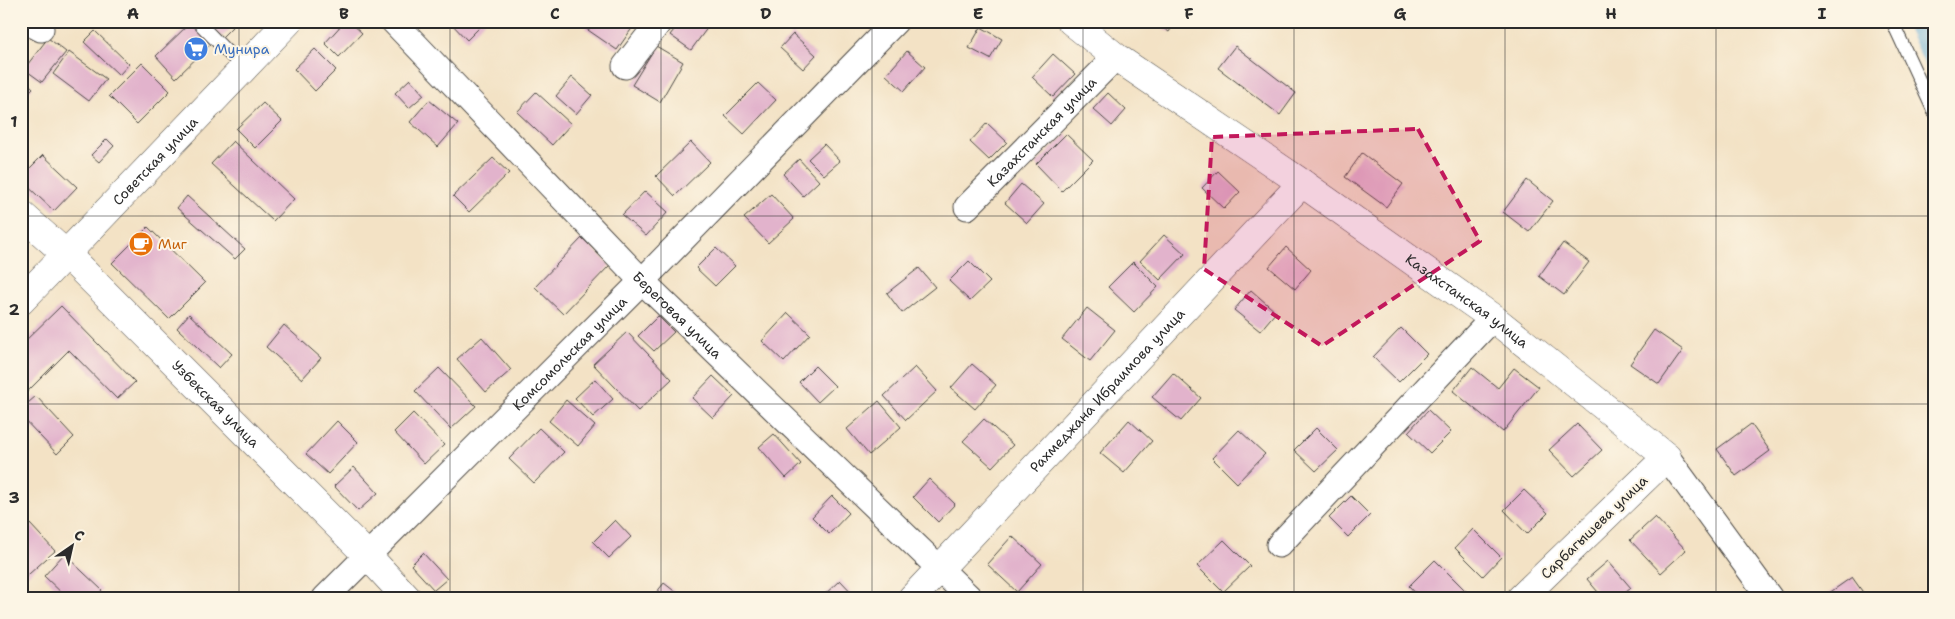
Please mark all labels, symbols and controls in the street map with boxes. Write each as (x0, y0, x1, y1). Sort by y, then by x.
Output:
text: A (127, 3, 139, 24)
text: B (339, 3, 349, 24)
text: C (550, 3, 560, 24)
text: D (760, 3, 772, 24)
text: E (973, 3, 983, 24)
text: F (1184, 3, 1194, 24)
text: G (1394, 3, 1407, 24)
text: H (1605, 3, 1617, 24)
text: I (1818, 3, 1827, 24)
supermarket icon: Мунира (183, 36, 209, 62)
place label: Мунира (214, 40, 270, 58)
street label: Казахстанская улица (983, 73, 1100, 191)
text: 1 (10, 111, 18, 132)
street label: Советская улица (109, 113, 202, 209)
cafe icon: Миг (128, 231, 154, 257)
place label: Миг (158, 235, 188, 253)
street label: Казахстанская улица (1402, 250, 1532, 352)
street label: Береговая улица (629, 268, 726, 363)
street label: Комсомольская улица (509, 292, 631, 414)
text: 2 (8, 299, 20, 320)
street label: Рахмеджана Ибраимова улица (1026, 304, 1189, 476)
street label: Узбекская улица (168, 356, 263, 451)
street label: Сарбагышева улица (1537, 471, 1651, 583)
text: 3 (8, 487, 20, 508)
north arrow (48, 522, 98, 572)
text: С (71, 525, 88, 545)

